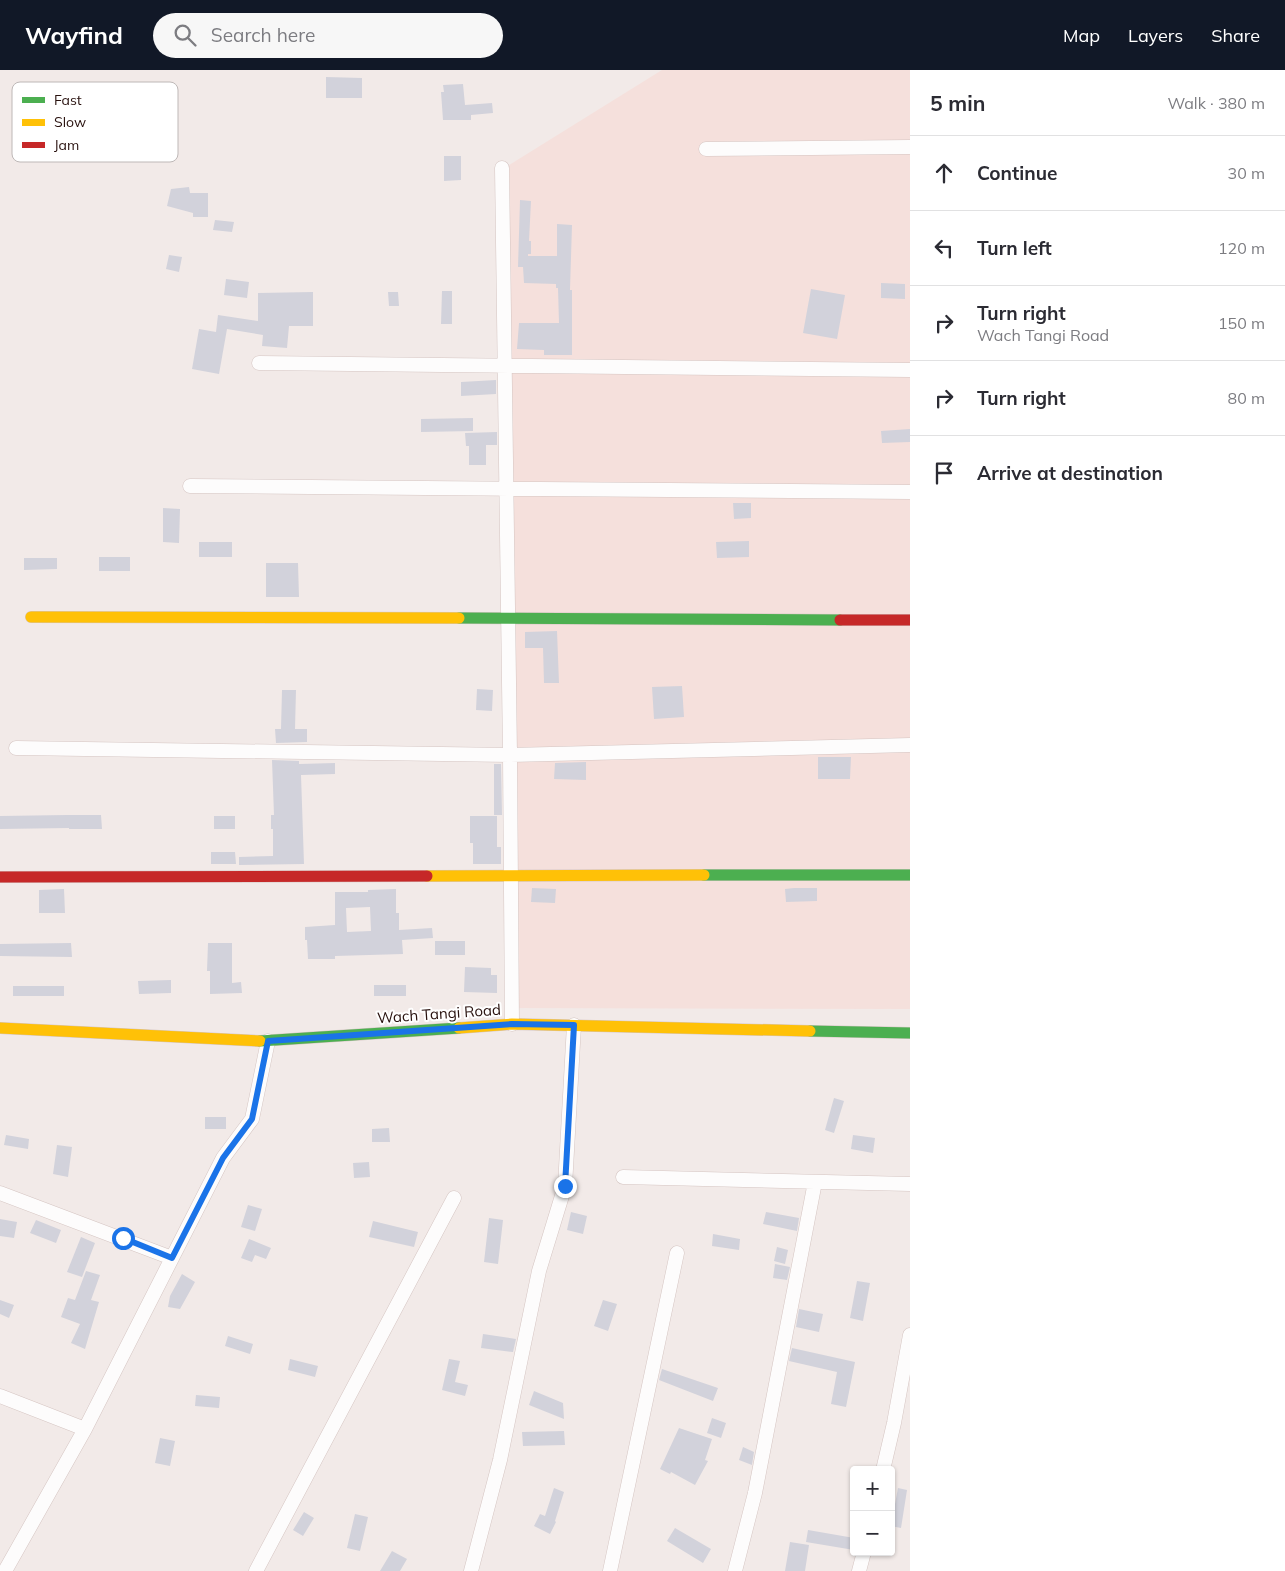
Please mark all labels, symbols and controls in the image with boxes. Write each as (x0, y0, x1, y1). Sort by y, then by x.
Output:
search box (153, 13, 503, 58)
text: Wayfind (25, 20, 123, 50)
icon: search (171, 21, 199, 49)
text: Search here (211, 23, 315, 47)
text: Map (1063, 24, 1100, 47)
text: Layers (1128, 24, 1183, 47)
text: Share (1211, 24, 1260, 47)
legend (12, 82, 178, 162)
text: 5 min (930, 90, 985, 116)
text: Fast (54, 91, 82, 109)
text: Walk · 380 m (1167, 93, 1265, 113)
text: Slow (54, 113, 86, 131)
text: Jam (54, 136, 79, 154)
icon: ahead (930, 159, 958, 187)
text: Continue (977, 161, 1057, 185)
text: 30 m (1228, 163, 1265, 183)
icon: left (930, 234, 958, 262)
text: Turn left (977, 236, 1052, 260)
text: 120 m (1218, 238, 1265, 258)
text: Turn right (977, 301, 1066, 325)
icon: right (930, 309, 958, 337)
text: 150 m (1218, 313, 1265, 333)
text: Wach Tangi Road (977, 325, 1109, 345)
icon: right (930, 384, 958, 412)
text: Turn right (977, 386, 1066, 410)
text: 80 m (1228, 388, 1265, 408)
icon: arrive (930, 459, 958, 487)
text: Arrive at destination (977, 461, 1163, 485)
street label: Wach Tangi Road (376, 1000, 501, 1027)
route end (554, 1175, 577, 1198)
route start (112, 1227, 135, 1250)
map controls (850, 1466, 895, 1556)
button: + (850, 1466, 895, 1511)
button: − (850, 1511, 895, 1556)

